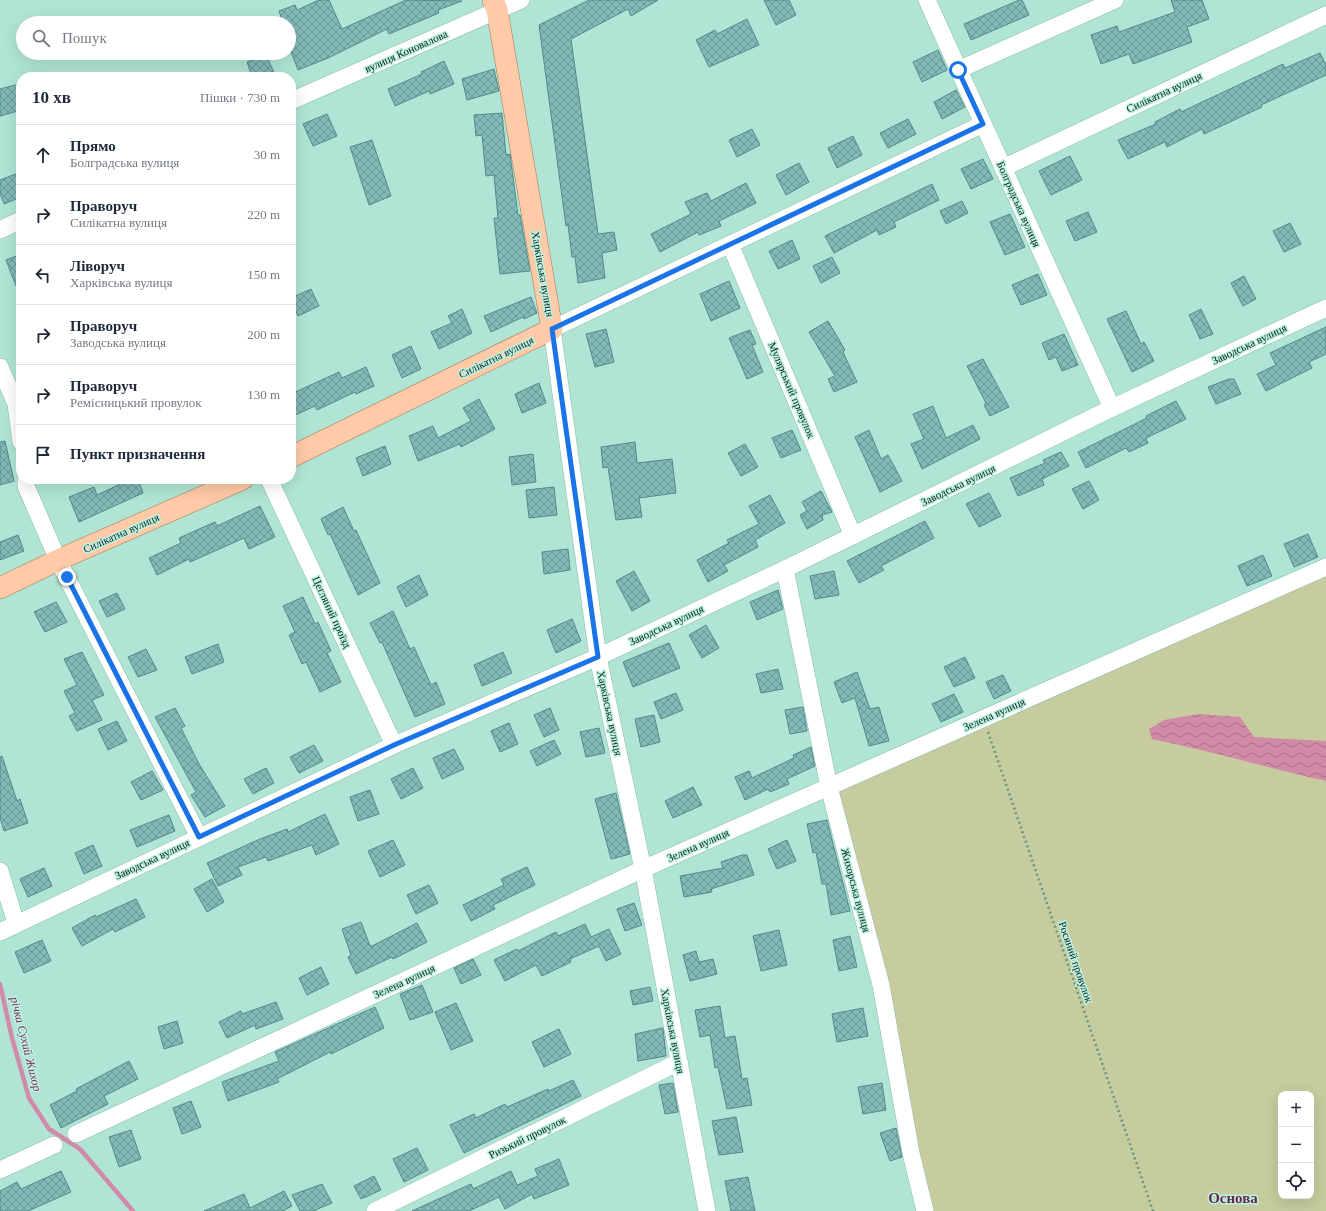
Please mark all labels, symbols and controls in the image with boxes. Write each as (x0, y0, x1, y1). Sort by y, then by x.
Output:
search box (16, 16, 296, 60)
icon: search (30, 27, 52, 49)
street label: вулиця Коновалова (363, 27, 449, 75)
text: Пошук (62, 30, 107, 46)
route start (949, 61, 967, 79)
street label: Силікатна вулиця (1124, 69, 1204, 115)
text: 10 хв (32, 88, 71, 107)
text: Пішки · 730 m (200, 90, 280, 105)
text: Прямо (70, 138, 116, 154)
icon: ahead (32, 144, 54, 166)
text: 30 m (254, 147, 280, 162)
text: Болградська вулиця (70, 155, 179, 170)
street label: Болградська вулиця (995, 159, 1043, 249)
text: Праворуч (70, 198, 137, 214)
icon: right (32, 204, 54, 226)
text: 220 m (247, 207, 280, 222)
text: Силікатна вулиця (70, 215, 167, 230)
street label: Харківська вулиця (530, 230, 556, 318)
text: Ліворуч (70, 258, 125, 274)
icon: left (32, 264, 54, 286)
text: 150 m (247, 267, 280, 282)
text: Харківська вулиця (70, 275, 173, 290)
text: Праворуч (70, 318, 137, 334)
street label: Заводська вулиця (1210, 321, 1288, 367)
icon: right (32, 324, 54, 346)
text: 200 m (247, 327, 280, 342)
street label: Силікатна вулиця (457, 334, 535, 380)
text: Заводська вулиця (70, 335, 166, 350)
street label: Мулярський провулок (766, 340, 818, 441)
text: Праворуч (70, 378, 137, 394)
icon: right (32, 384, 54, 406)
text: 130 m (247, 387, 280, 402)
text: Ремісницький провулок (70, 395, 202, 410)
icon: arrive (32, 444, 54, 466)
text: Пункт призначення (70, 446, 205, 462)
street label: Заводська вулиця (919, 462, 997, 508)
street label: Силікатна вулиця (81, 511, 161, 555)
route end (58, 568, 76, 586)
street label: Цегляний проїзд (310, 574, 354, 650)
street label: Заводська вулиця (627, 602, 705, 648)
street label: Харківська вулиця (595, 669, 625, 757)
street label: Зелена вулиця (961, 695, 1027, 733)
street label: Зелена вулиця (665, 826, 731, 864)
street label: Заводська вулиця (113, 836, 191, 882)
street label: Жихорська вулиця (839, 847, 873, 933)
street label: Росяний провулок (1056, 920, 1096, 1005)
street label: Зелена вулиця (371, 962, 437, 1000)
street label: Харківська вулиця (659, 987, 687, 1075)
water label: річка Сухий Жихор (7, 994, 45, 1093)
map controls (1278, 1091, 1314, 1199)
button: + (1278, 1091, 1314, 1127)
street label: Ризький провулок (486, 1113, 568, 1161)
button: − (1278, 1127, 1314, 1163)
button: locate (1278, 1163, 1314, 1199)
district label: Основа (1208, 1190, 1258, 1206)

